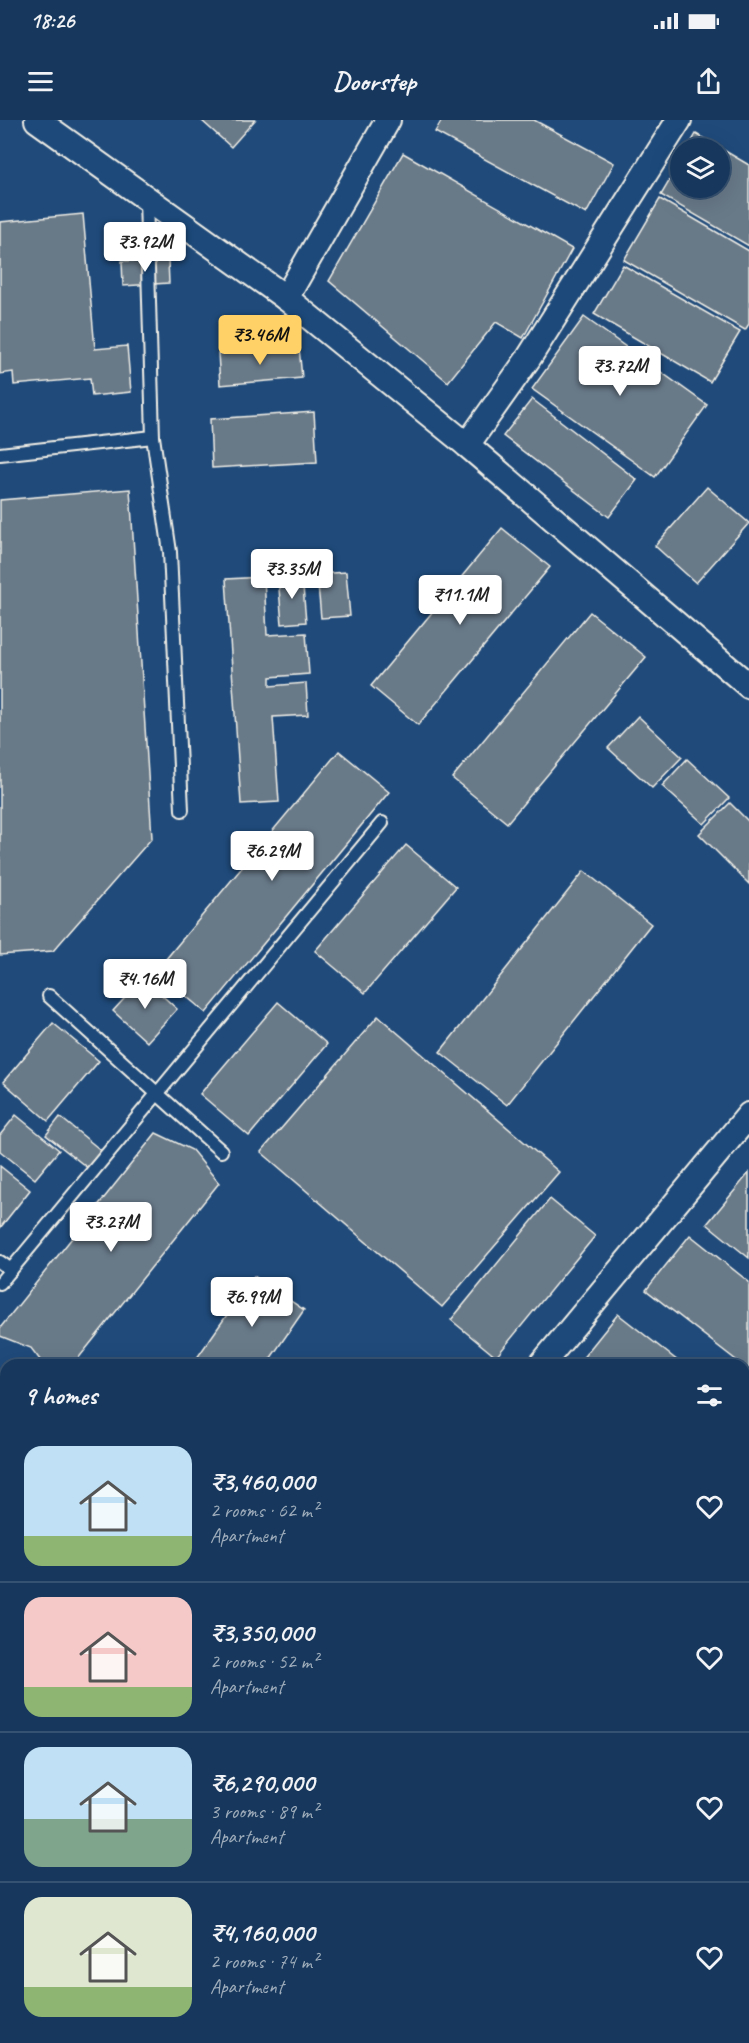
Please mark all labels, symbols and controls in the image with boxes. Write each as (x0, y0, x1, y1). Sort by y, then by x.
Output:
text: 18:26 (30, 7, 74, 35)
text: Doorstep (333, 64, 416, 98)
icon: menu (24, 65, 57, 98)
icon: share (692, 65, 725, 98)
map controls (670, 138, 730, 198)
button: layers (670, 138, 730, 198)
pin: ₹3.92M (96, 222, 194, 273)
text: ₹3.92M (118, 229, 172, 254)
pin: ₹3.46M (211, 315, 309, 366)
text: ₹3.46M (233, 322, 287, 347)
pin: ₹3.72M (571, 346, 669, 397)
text: ₹3.72M (593, 353, 647, 378)
pin: ₹3.35M (243, 549, 341, 600)
text: ₹3.35M (265, 556, 319, 581)
pin: ₹11.1M (411, 575, 509, 626)
text: ₹11.1M (433, 582, 487, 607)
pin: ₹6.29M (223, 831, 321, 882)
text: ₹6.29M (245, 838, 299, 863)
pin: ₹4.16M (96, 959, 194, 1010)
text: ₹4.16M (118, 966, 172, 991)
pin: ₹3.27M (62, 1202, 160, 1253)
text: ₹3.27M (84, 1209, 138, 1234)
pin: ₹6.99M (203, 1277, 301, 1328)
text: ₹6.99M (225, 1284, 279, 1309)
text: 9 homes (24, 1379, 97, 1412)
icon: filters (693, 1379, 726, 1412)
text: ₹3,460,000 (210, 1465, 314, 1498)
icon: home (72, 1470, 144, 1542)
icon: heart (693, 1490, 726, 1523)
text: 2 rooms · 62 m² (210, 1498, 318, 1523)
text: Apartment (210, 1523, 283, 1548)
text: ₹3,350,000 (210, 1616, 313, 1649)
icon: home (72, 1621, 144, 1693)
icon: heart (693, 1641, 726, 1674)
text: 2 rooms · 52 m² (210, 1649, 318, 1674)
text: Apartment (210, 1674, 283, 1699)
text: ₹6,290,000 (210, 1766, 314, 1799)
icon: home (72, 1771, 144, 1843)
icon: heart (693, 1791, 726, 1824)
text: 3 rooms · 89 m² (210, 1799, 318, 1824)
text: Apartment (210, 1824, 283, 1849)
text: ₹4,160,000 (210, 1916, 314, 1949)
icon: home (72, 1921, 144, 1993)
icon: heart (693, 1941, 726, 1974)
text: 2 rooms · 74 m² (210, 1949, 318, 1974)
text: Apartment (210, 1974, 283, 1999)

